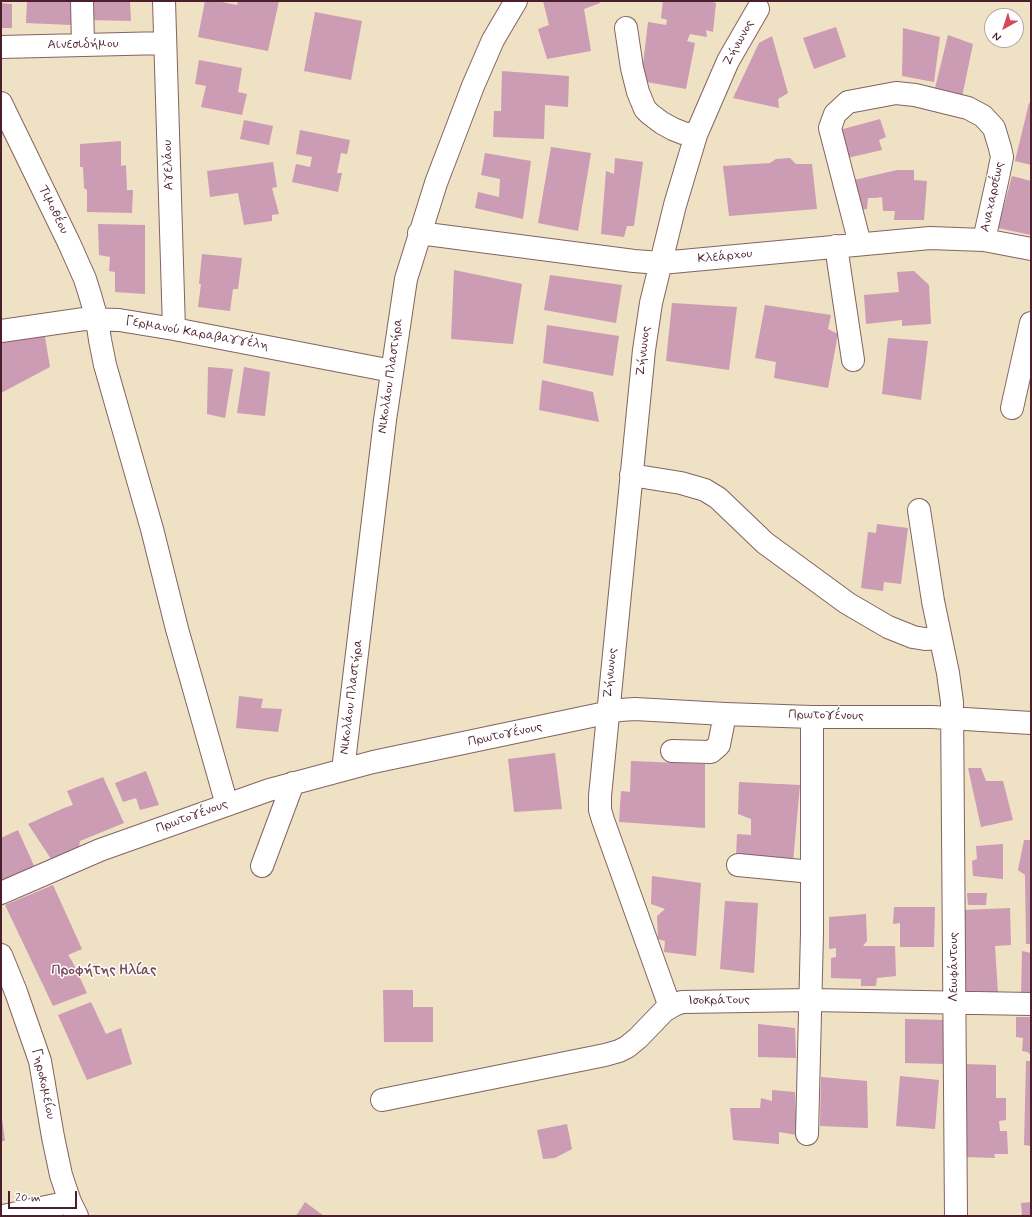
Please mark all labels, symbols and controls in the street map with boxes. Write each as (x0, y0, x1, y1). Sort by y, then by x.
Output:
north arrow (984, 8, 1024, 48)
street label: Ζήνωνος (720, 17, 758, 69)
text: N (990, 29, 1004, 44)
street label: Αινεσιδήμου (47, 37, 119, 53)
street label: Αγελάου (160, 139, 178, 191)
street label: Αναχαρσέως (978, 161, 1008, 233)
street label: Τιμοθέου (35, 183, 71, 237)
street label: Κλεάρχου (697, 246, 753, 268)
street label: Γερμανού Καραβαγγέλη (124, 314, 270, 354)
street label: Νικολάου Πλαστήρα (375, 317, 407, 435)
street label: Ζήνωνος (633, 325, 655, 377)
street label: Νικολάου Πλαστήρα (337, 638, 367, 756)
street label: Ζήνωνος (601, 647, 621, 699)
street label: Πρωτογένους (788, 708, 864, 724)
street label: Πρωτογένους (466, 720, 544, 750)
street label: Πρωτογένους (154, 797, 230, 837)
street label: Λεωφάντους (946, 932, 962, 1002)
district label: Προφήτης Ηλίας (52, 963, 156, 979)
street label: Ισοκράτους (688, 993, 750, 1009)
street label: Γηροκομείου (28, 1047, 58, 1121)
scale bar (10, 1183, 79, 1209)
text: 20 m (15, 1190, 41, 1206)

